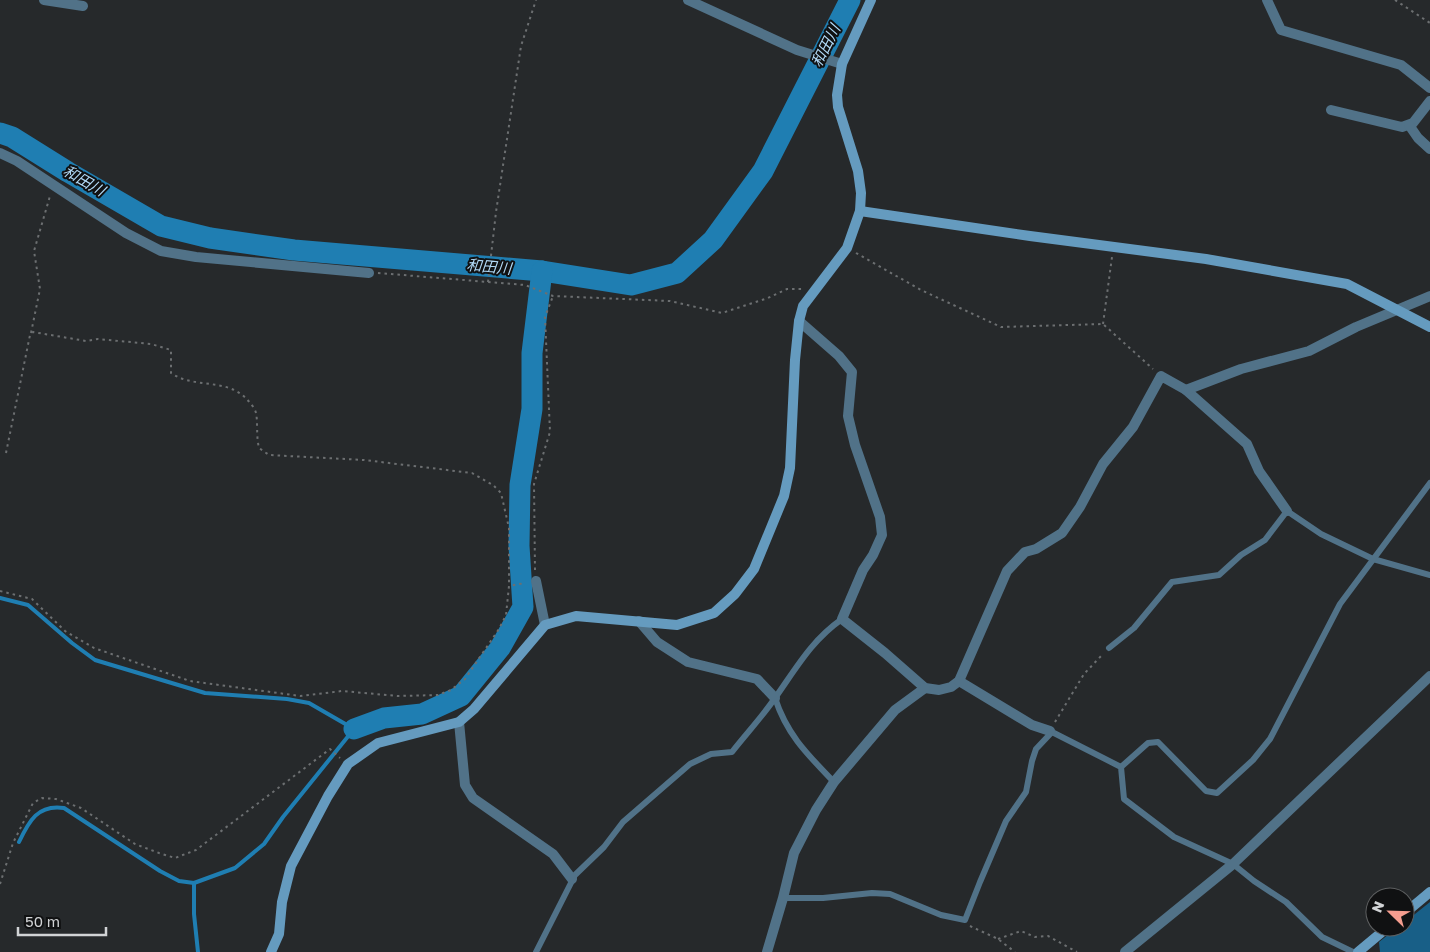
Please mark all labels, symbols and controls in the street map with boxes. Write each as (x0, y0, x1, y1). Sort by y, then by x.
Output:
water label: 和田川 (807, 20, 844, 70)
water label: 和田川 (61, 161, 110, 200)
water label: 和田川 (466, 255, 514, 277)
north arrow (1365, 887, 1415, 937)
text: N (1368, 899, 1387, 915)
scale bar (18, 904, 105, 936)
text: 50 m (25, 912, 60, 930)

